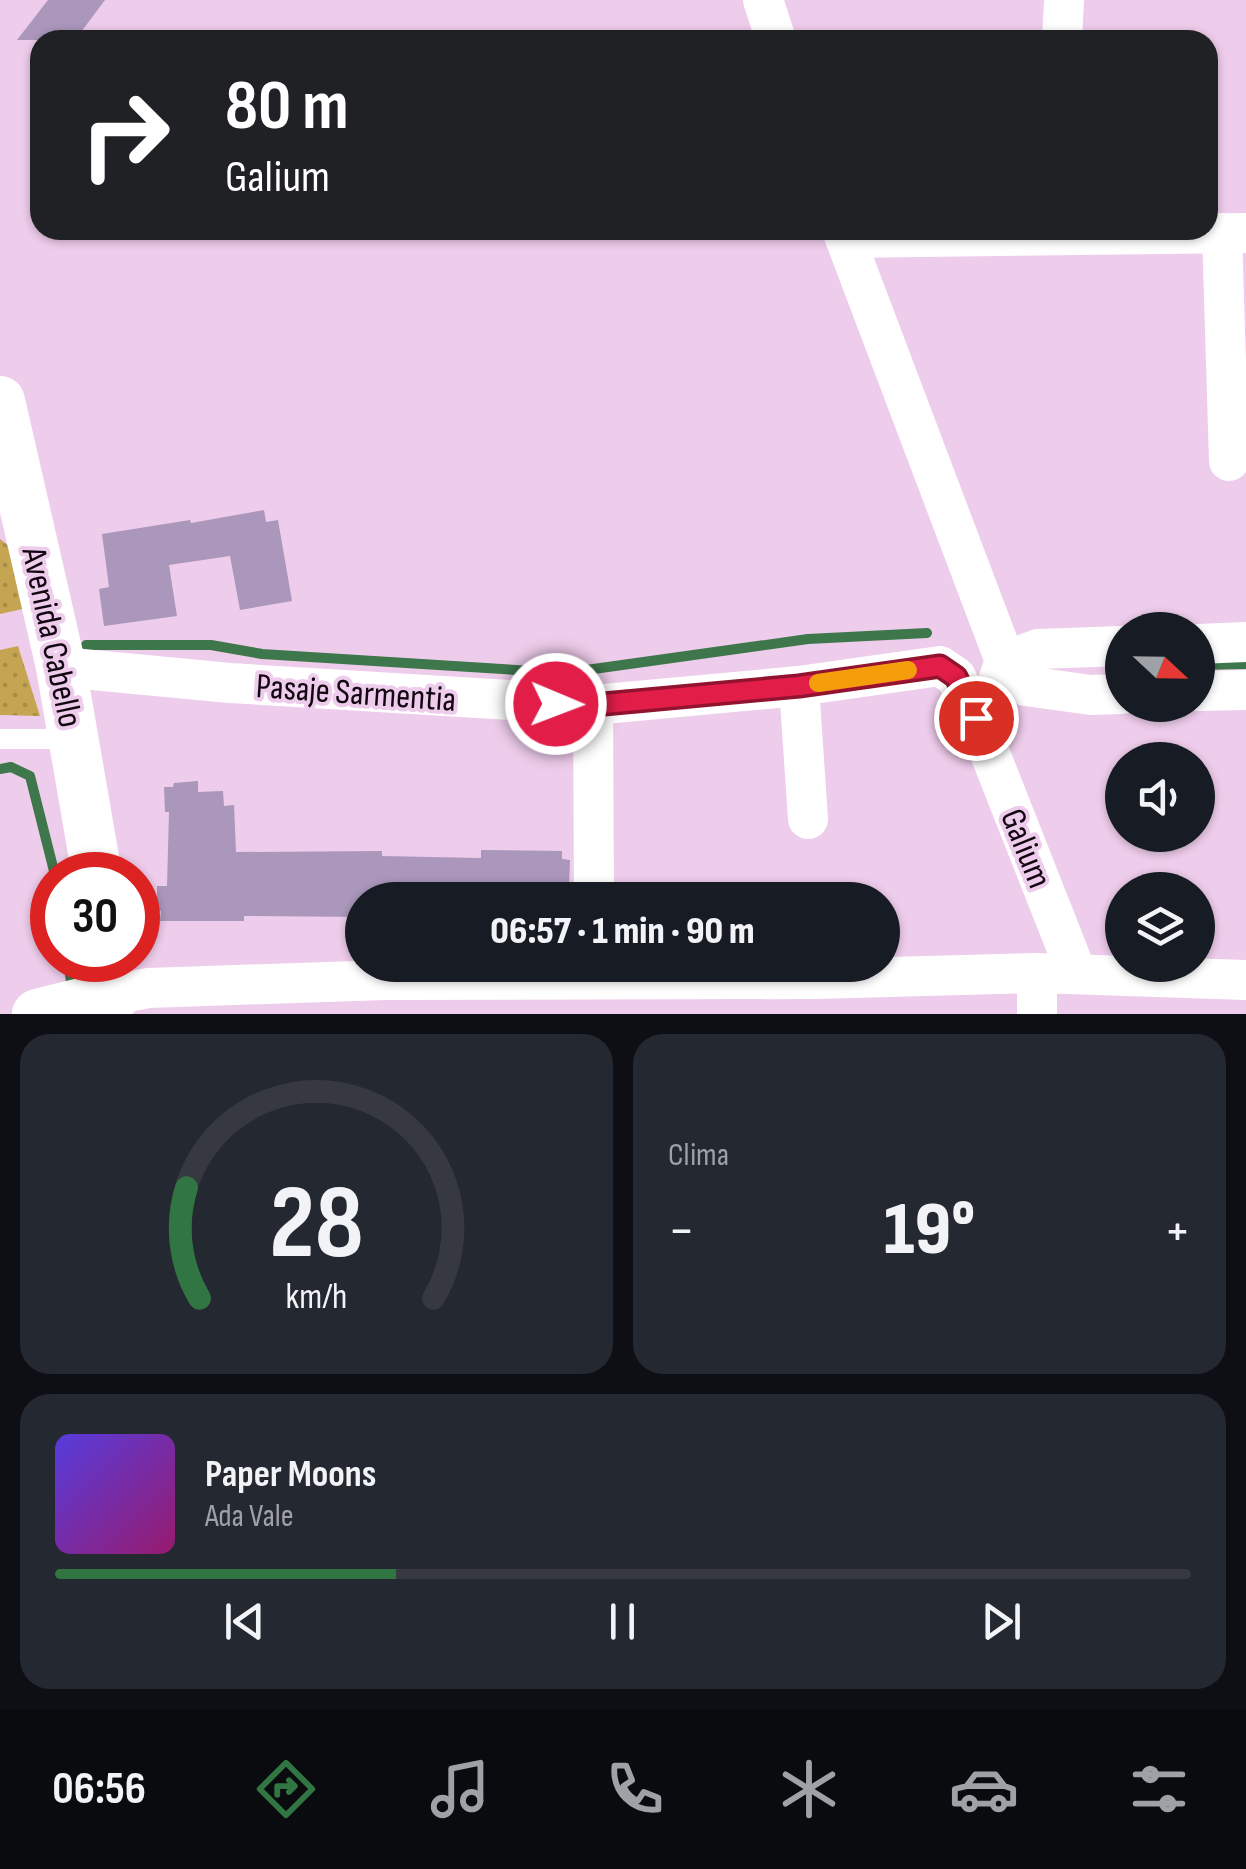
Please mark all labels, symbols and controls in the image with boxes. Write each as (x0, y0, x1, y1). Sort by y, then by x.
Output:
text: 80 m (225, 65, 349, 149)
icon: right (60, 70, 190, 200)
text: Galium (225, 150, 330, 205)
street label: Avenida Cabello (11, 542, 92, 731)
north arrow (1105, 612, 1215, 722)
map controls (1105, 612, 1215, 982)
position arrow (504, 652, 608, 756)
street label: Pasaje Sarmentia (254, 665, 457, 722)
pin (934, 676, 1019, 761)
icon: arrive (949, 691, 1004, 746)
button: sound (1105, 742, 1215, 852)
street label: Galium (990, 803, 1061, 894)
speed limit sign: 30 (30, 852, 160, 982)
button: layers (1105, 872, 1215, 982)
text: 06:57 · 1 min · 90 m (490, 909, 755, 954)
text: Clima (668, 1136, 729, 1175)
text: 28 (269, 1162, 364, 1287)
text: 19° (884, 1185, 975, 1276)
text: − (668, 1198, 695, 1265)
text: + (1164, 1198, 1191, 1265)
text: km/h (286, 1276, 347, 1319)
text: Paper Moons (205, 1452, 376, 1497)
text: Ada Vale (205, 1497, 294, 1536)
icon: previous (217, 1594, 272, 1649)
icon: pause (595, 1594, 650, 1649)
icon: next (974, 1594, 1029, 1649)
icon: directions (251, 1754, 321, 1824)
icon: music (425, 1754, 495, 1824)
icon: phone (600, 1754, 670, 1824)
icon: climate (774, 1754, 844, 1824)
icon: car (949, 1754, 1019, 1824)
icon: filters (1124, 1754, 1194, 1824)
text: 06:56 (52, 1762, 146, 1817)

